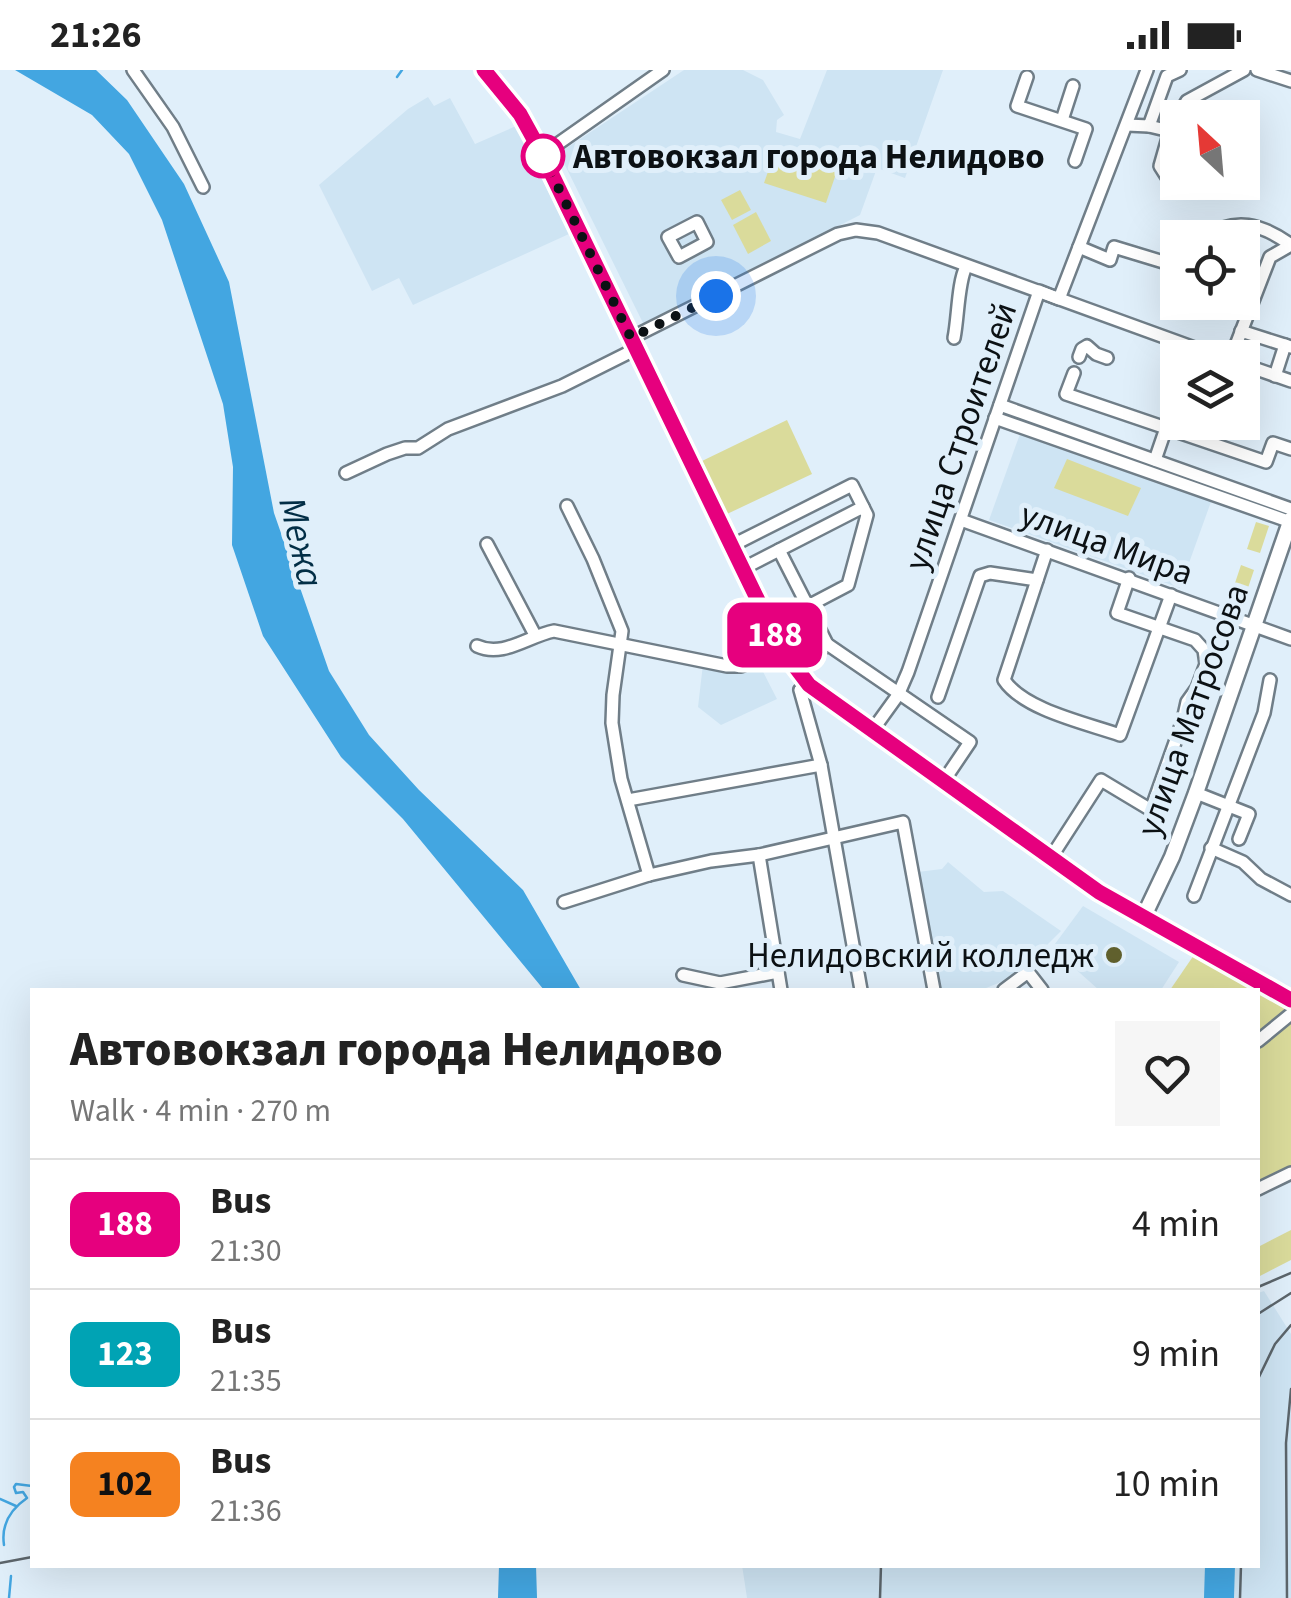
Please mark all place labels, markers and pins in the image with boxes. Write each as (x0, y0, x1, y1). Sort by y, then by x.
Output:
place label: Автовокзал города Нелидово (572, 132, 1045, 182)
marker: Автовокзал города Нелидово (522, 135, 564, 177)
place label: Нелидовский колледж (747, 931, 1094, 981)
marker: Нелидовский колледж (1103, 944, 1125, 966)

